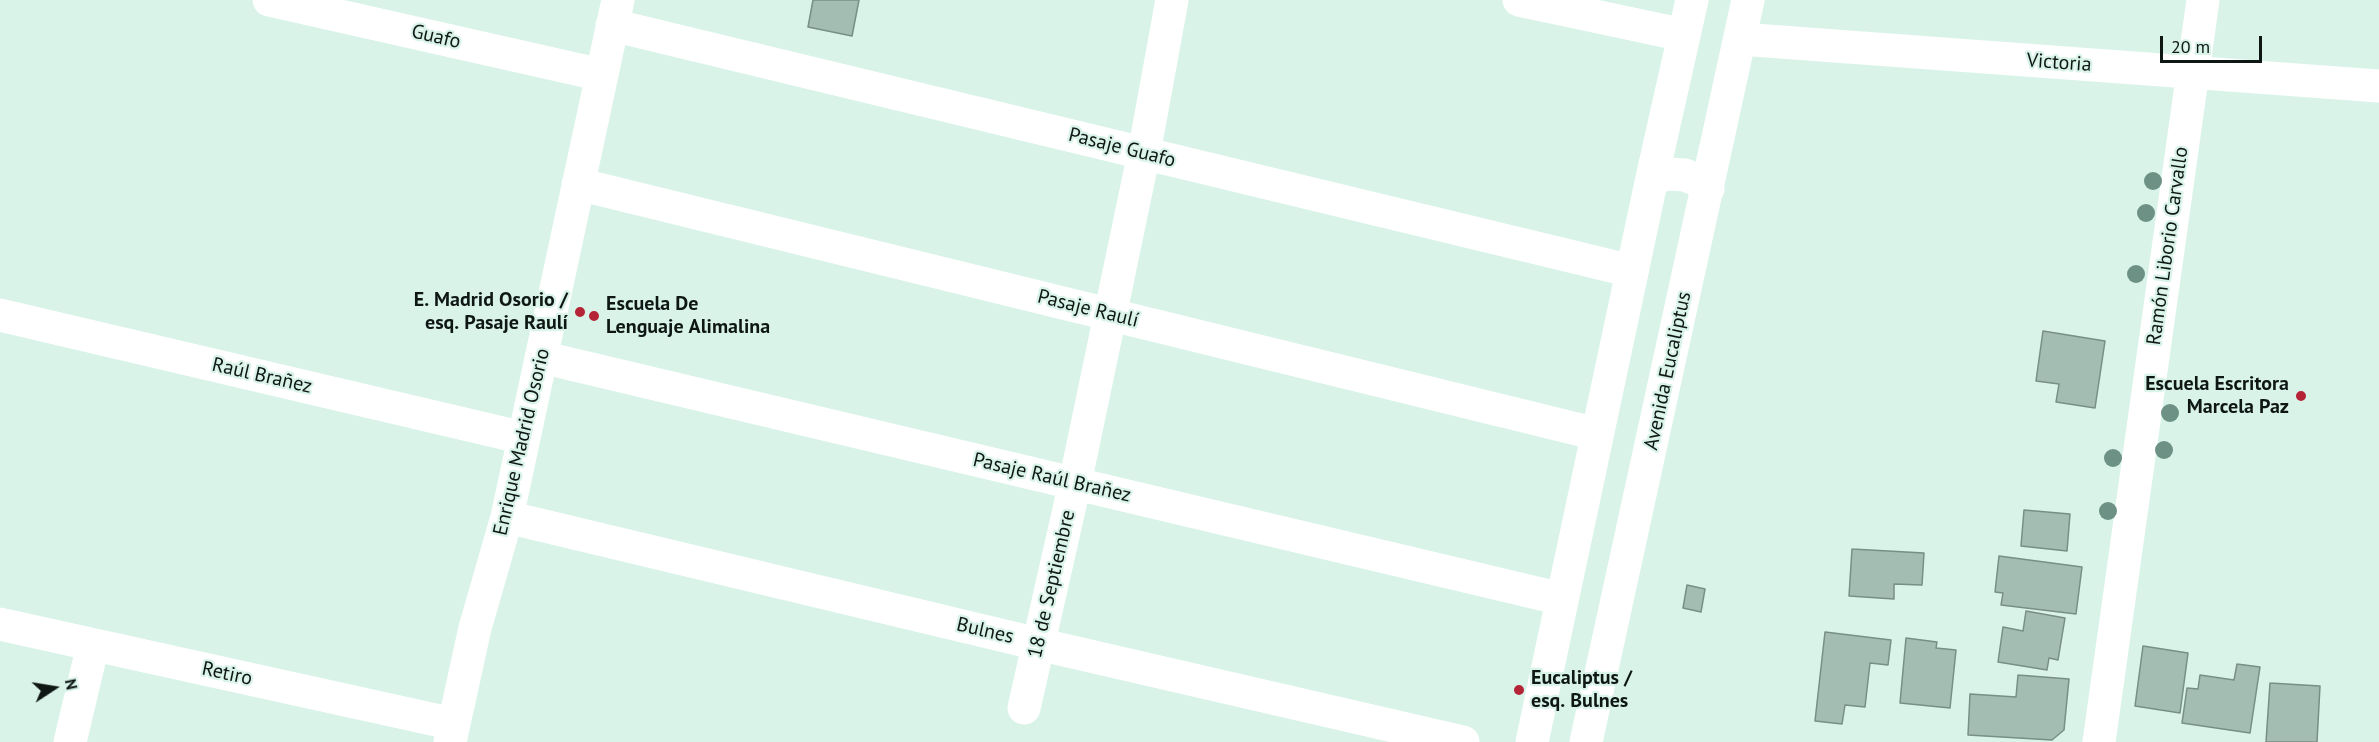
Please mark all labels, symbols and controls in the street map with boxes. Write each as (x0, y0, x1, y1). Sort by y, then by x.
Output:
street label: Guafo (409, 20, 463, 54)
scale bar (2163, 24, 2265, 62)
text: 20 m (2171, 35, 2210, 58)
street label: Victoria (2026, 49, 2092, 77)
street label: Pasaje Guafo (1066, 123, 1178, 173)
street label: Ramón Liborio Carvallo (2142, 145, 2194, 347)
street label: Pasaje Raulí (1035, 285, 1141, 333)
place label: E. Madrid Osorio / esq. Pasaje Raulí (414, 288, 568, 335)
street label: Avenida Eucaliptus (1639, 290, 1697, 452)
place label: Escuela De Lenguaje Alimalina (606, 292, 770, 339)
marker: E. Madrid Osorio / esq. Pasaje Raulí (573, 305, 587, 319)
marker: Escuela De Lenguaje Alimalina (587, 309, 601, 323)
street label: Enrique Madrid Osorio (489, 346, 555, 538)
street label: Raúl Brañez (210, 353, 314, 399)
place label: Escuela Escritora Marcela Paz (2145, 372, 2289, 419)
marker: Escuela Escritora Marcela Paz (2294, 389, 2308, 403)
street label: Pasaje Raúl Brañez (971, 448, 1133, 508)
street label: 18 de Septiembre (1023, 508, 1081, 660)
street label: Bulnes (954, 613, 1016, 649)
street label: Retiro (200, 657, 254, 691)
north arrow (24, 658, 84, 718)
place label: Eucaliptus / esq. Bulnes (1531, 666, 1632, 713)
text: N (61, 677, 82, 691)
marker: Eucaliptus / esq. Bulnes (1512, 683, 1526, 697)

